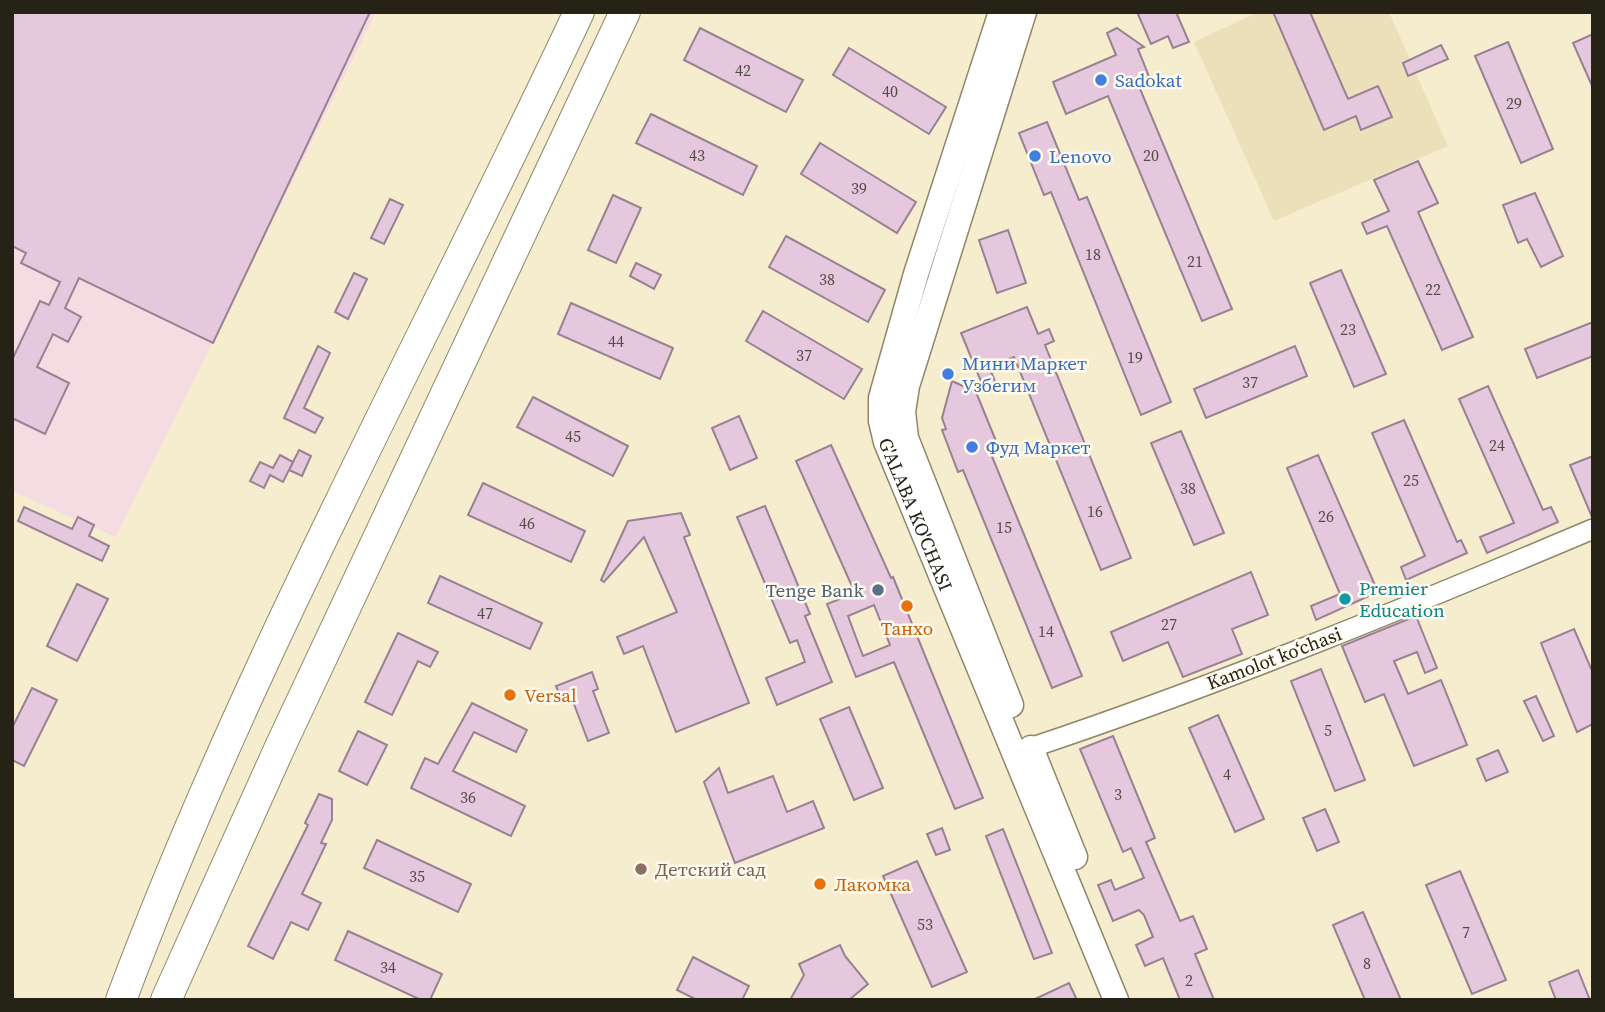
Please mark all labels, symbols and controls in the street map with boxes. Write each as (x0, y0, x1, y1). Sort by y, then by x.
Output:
house number: 42 (735, 59, 751, 81)
place label: Sadokat (1115, 67, 1182, 93)
marker: Sadokat (1093, 72, 1109, 88)
house number: 40 (882, 80, 898, 102)
house number: 29 (1506, 92, 1522, 114)
place label: Lenovo (1049, 143, 1112, 169)
house number: 43 (689, 144, 705, 166)
house number: 20 (1143, 144, 1159, 166)
marker: Lenovo (1027, 148, 1043, 164)
house number: 39 (851, 177, 867, 199)
house number: 18 (1085, 243, 1101, 265)
house number: 21 (1187, 250, 1203, 272)
house number: 38 (819, 268, 835, 290)
house number: 22 (1425, 278, 1441, 300)
house number: 23 (1340, 318, 1356, 340)
house number: 44 (608, 330, 624, 352)
house number: 37 (796, 344, 812, 366)
house number: 19 (1127, 346, 1143, 368)
place label: Мини Маркет Узбегим (962, 350, 1087, 398)
marker: Мини Маркет Узбегим (940, 366, 956, 382)
house number: 37 (1242, 371, 1258, 393)
house number: 45 (565, 425, 581, 447)
street label: G'ALABA KO'CHASI (873, 434, 959, 595)
place label: Фуд Маркет (986, 434, 1091, 460)
house number: 24 (1489, 434, 1505, 456)
marker: Фуд Маркет (964, 439, 980, 455)
house number: 25 (1403, 469, 1419, 491)
house number: 38 (1180, 477, 1196, 499)
house number: 16 (1087, 500, 1103, 522)
house number: 26 (1318, 505, 1334, 527)
house number: 46 (519, 512, 535, 534)
house number: 15 (996, 516, 1012, 538)
place label: Premier Education (1359, 575, 1445, 623)
place label: Tenge Bank (765, 577, 865, 603)
marker: Tenge Bank (870, 582, 886, 598)
marker: Premier Education (1337, 591, 1353, 607)
marker: Танхо (899, 598, 915, 614)
house number: 47 (477, 602, 493, 624)
house number: 27 (1161, 613, 1177, 635)
place label: Танхо (881, 615, 933, 641)
house number: 14 (1038, 620, 1054, 642)
street label: Kamolot koʻchasi (1203, 620, 1345, 696)
place label: Versal (524, 682, 577, 708)
marker: Versal (502, 687, 518, 703)
house number: 5 (1324, 719, 1332, 741)
house number: 4 (1223, 763, 1231, 785)
house number: 3 (1114, 783, 1122, 805)
house number: 36 (460, 786, 476, 808)
place label: Детский сад (655, 856, 766, 882)
marker: Детский сад (633, 861, 649, 877)
house number: 35 (409, 865, 425, 887)
place label: Лакомка (834, 871, 911, 897)
marker: Лакомка (812, 876, 828, 892)
house number: 53 (917, 913, 933, 935)
house number: 7 (1462, 921, 1470, 943)
house number: 8 (1363, 952, 1371, 974)
house number: 34 (380, 956, 396, 978)
house number: 2 (1185, 969, 1193, 991)

